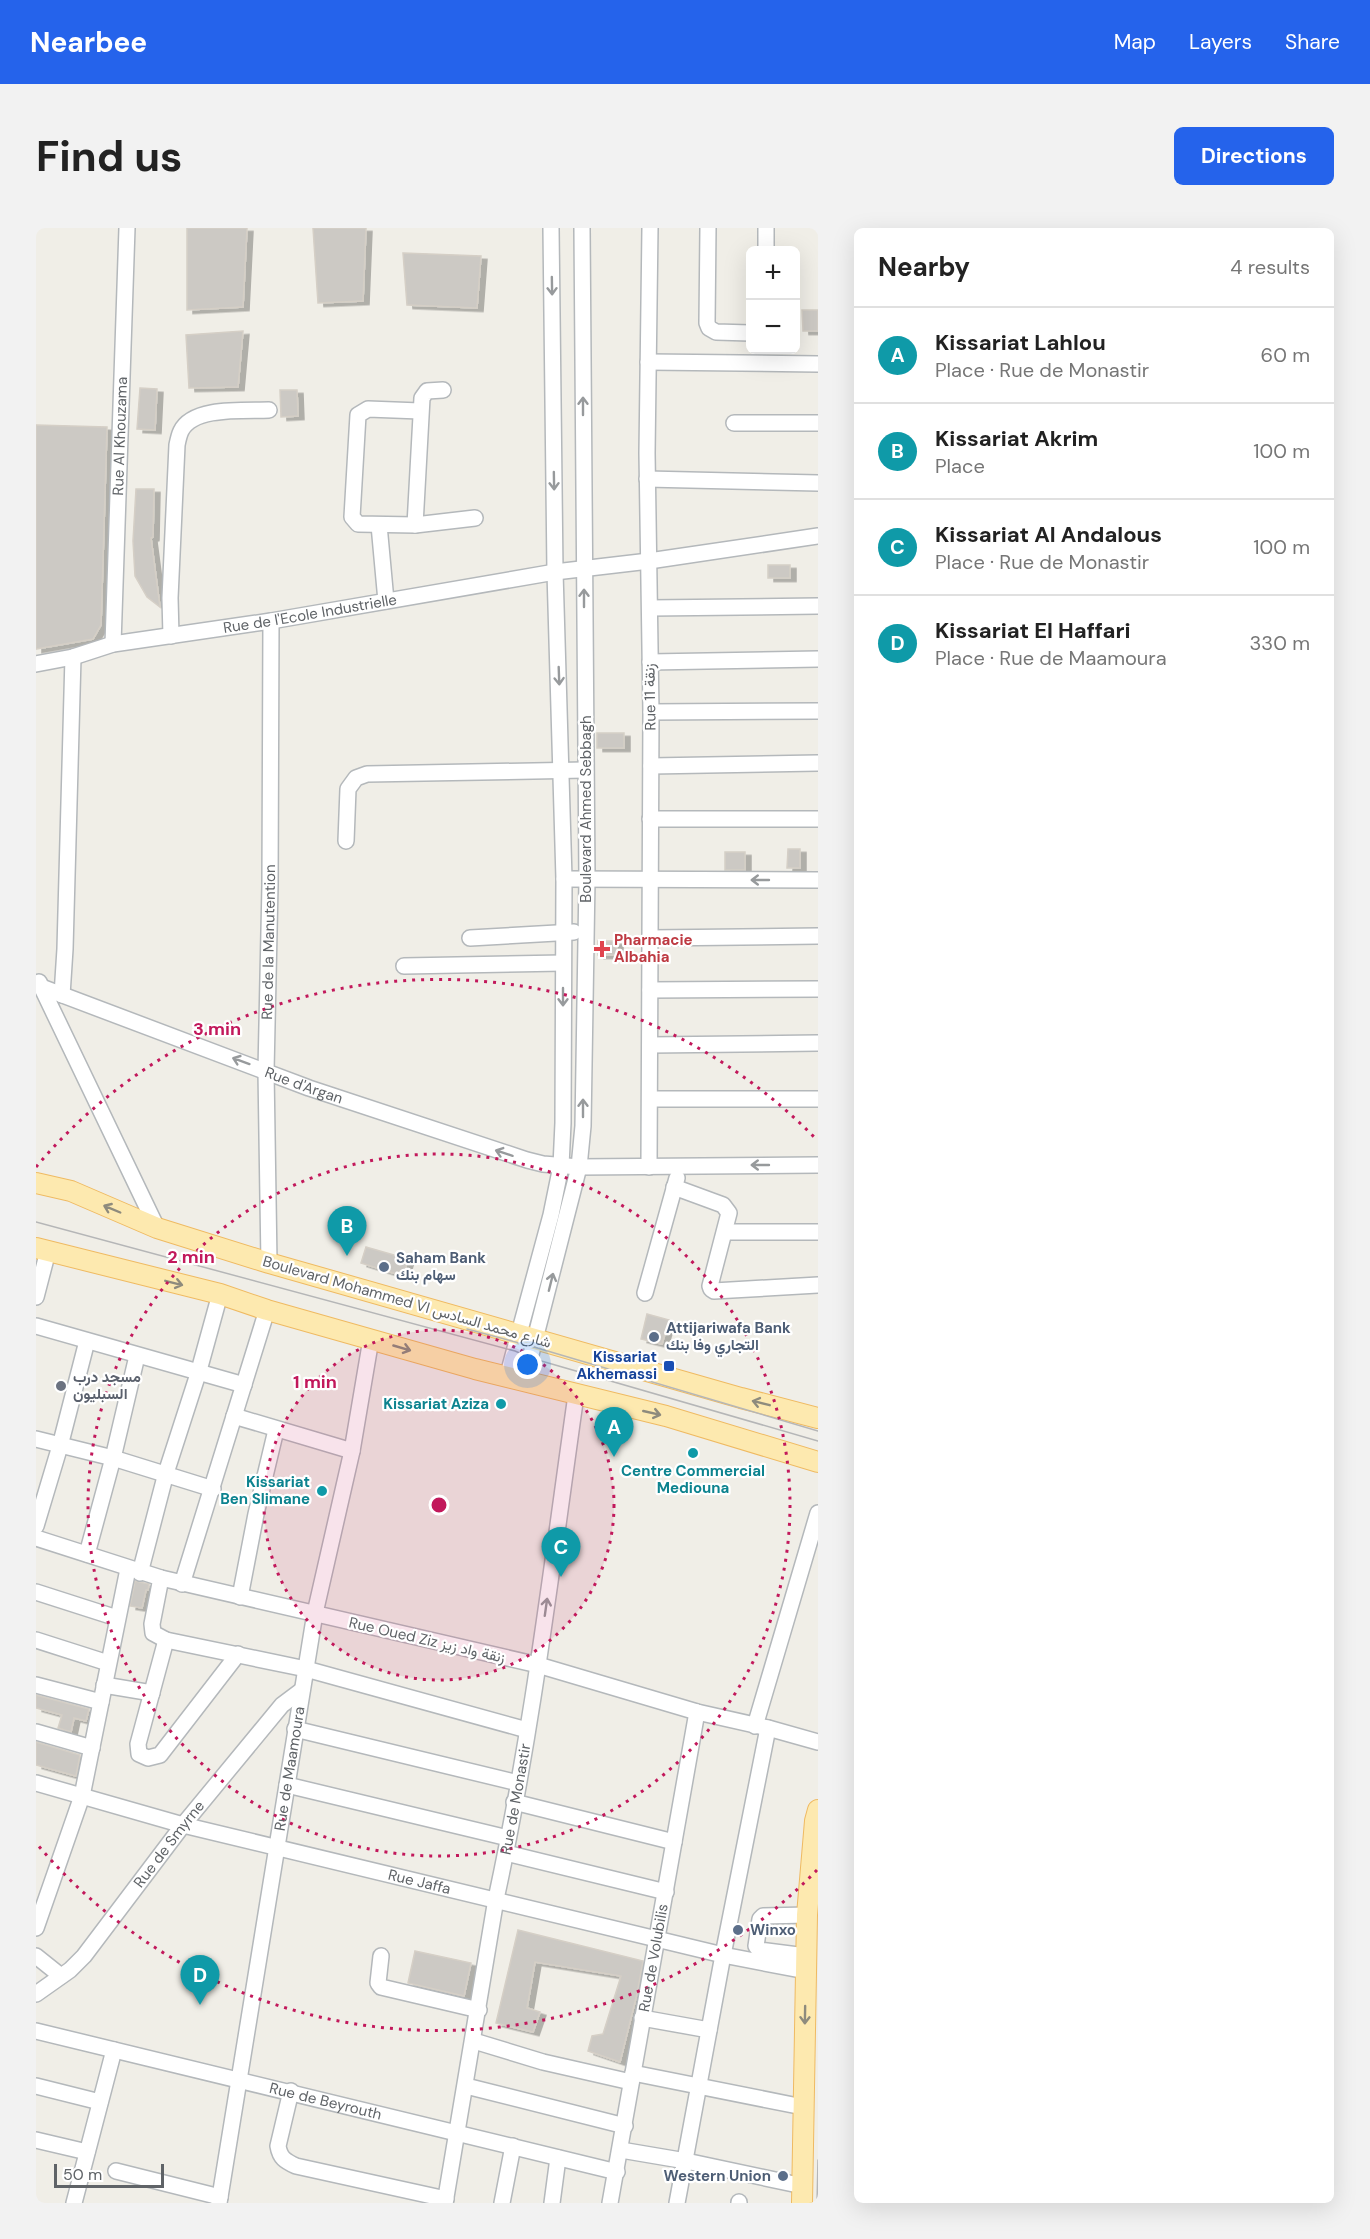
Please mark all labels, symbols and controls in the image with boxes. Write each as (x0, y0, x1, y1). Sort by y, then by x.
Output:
text: Nearbee (30, 24, 147, 61)
text: Map (1114, 28, 1156, 56)
text: Layers (1189, 28, 1252, 56)
text: Share (1285, 28, 1340, 56)
button: Directions (1174, 127, 1334, 185)
text: Find us (36, 129, 182, 184)
map controls (746, 246, 800, 354)
button: + (746, 246, 800, 300)
text: Nearby (878, 250, 970, 284)
text: 4 results (1230, 254, 1310, 280)
one-way arrow (546, 276, 558, 296)
button: − (746, 300, 800, 354)
text: Kissariat Lahlou (935, 328, 1106, 357)
text: A (890, 342, 905, 368)
text: 60 m (1261, 342, 1310, 368)
text: Place · Rue de Monastir (935, 357, 1149, 383)
street label: Rue Al Khouzama (108, 376, 132, 496)
one-way arrow (577, 396, 589, 416)
text: Kissariat Akrim (935, 424, 1098, 453)
text: B (891, 438, 904, 464)
text: 100 m (1253, 438, 1310, 464)
text: Place (935, 453, 985, 479)
one-way arrow (548, 471, 560, 491)
text: Kissariat Al Andalous (935, 520, 1162, 549)
text: C (890, 534, 905, 560)
text: 100 m (1253, 534, 1310, 560)
text: Place · Rue de Monastir (935, 549, 1149, 575)
street label: Rue de l'Ecole Industrielle (222, 589, 398, 638)
one-way arrow (578, 589, 590, 609)
text: Kissariat El Haffari (935, 616, 1130, 645)
text: D (890, 630, 905, 656)
text: 330 m (1250, 630, 1310, 656)
text: Place · Rue de Maamoura (935, 645, 1167, 671)
street label: Rue 11 زنقة (639, 663, 661, 731)
one-way arrow (553, 666, 564, 686)
street label: Boulevard Ahmed Sebbagh (576, 715, 596, 903)
street label: Rue de la Manutention (257, 864, 280, 1020)
one-way arrow (750, 874, 770, 886)
place label: Pharmacie Albahia (614, 930, 693, 967)
marker: Pharmacie Albahia (595, 942, 609, 956)
one-way arrow (557, 987, 569, 1007)
text: 3 min (193, 1017, 241, 1041)
one-way arrow (232, 1055, 250, 1066)
street label: Rue d'Argan (262, 1062, 345, 1108)
one-way arrow (577, 1099, 589, 1119)
one-way arrow (495, 1146, 514, 1157)
one-way arrow (750, 1159, 770, 1171)
one-way arrow (104, 1203, 122, 1214)
pin: B (328, 1206, 366, 1256)
text: 2 min (167, 1245, 215, 1269)
place label: Saham Bank سهام بنك (396, 1248, 486, 1285)
street label: Boulevard Mohammed VI شارع محمد السادس (260, 1251, 554, 1354)
marker: Saham Bank سهام بنك (377, 1260, 391, 1274)
one-way arrow (545, 1273, 557, 1292)
one-way arrow (164, 1277, 183, 1289)
place label: Attijariwafa Bank التجاري وفا بنك (666, 1318, 791, 1358)
marker: Attijariwafa Bank التجاري وفا بنك (647, 1330, 661, 1344)
one-way arrow (392, 1343, 411, 1354)
place label: Kissariat Akhemassi (576, 1347, 657, 1384)
your location (513, 1350, 542, 1379)
marker: Kissariat Akhemassi (662, 1359, 676, 1373)
place label: مسجد درب السبليون (73, 1367, 141, 1404)
text: 1 min (293, 1370, 337, 1394)
marker: مسجد درب السبليون (54, 1379, 68, 1393)
place label: Kissariat Aziza (383, 1394, 489, 1414)
marker: Kissariat Aziza (494, 1397, 508, 1411)
one-way arrow (752, 1397, 771, 1408)
pin: A (594, 1408, 634, 1457)
one-way arrow (641, 1408, 661, 1419)
marker: Centre Commercial Mediouna (686, 1446, 700, 1460)
place label: Centre Commercial Mediouna (621, 1461, 765, 1498)
place label: Kissariat Ben Slimane (220, 1472, 310, 1509)
marker: Kissariat Ben Slimane (315, 1484, 329, 1498)
centre of rings (429, 1495, 449, 1515)
pin: C (542, 1528, 580, 1577)
one-way arrow (541, 1598, 552, 1618)
street label: Rue Oued Ziz زنقة واد زيز (347, 1612, 507, 1668)
street label: Rue de Maamoura (270, 1705, 310, 1832)
street label: Rue de Monastir (495, 1742, 535, 1856)
street label: Rue de Smyrne (129, 1796, 209, 1892)
street label: Rue Jaffa (386, 1865, 453, 1899)
street label: Rue de Volubilis (634, 1902, 673, 2013)
place label: Winxo (750, 1920, 796, 1940)
marker: Winxo (731, 1923, 745, 1937)
pin: D (180, 1956, 220, 2005)
one-way arrow (799, 2004, 811, 2024)
street label: Rue de Beyrouth (267, 2078, 384, 2125)
scale bar (54, 2161, 164, 2188)
text: 50 m (63, 2164, 102, 2185)
place label: Western Union (663, 2166, 771, 2186)
marker: Western Union (776, 2169, 790, 2183)

